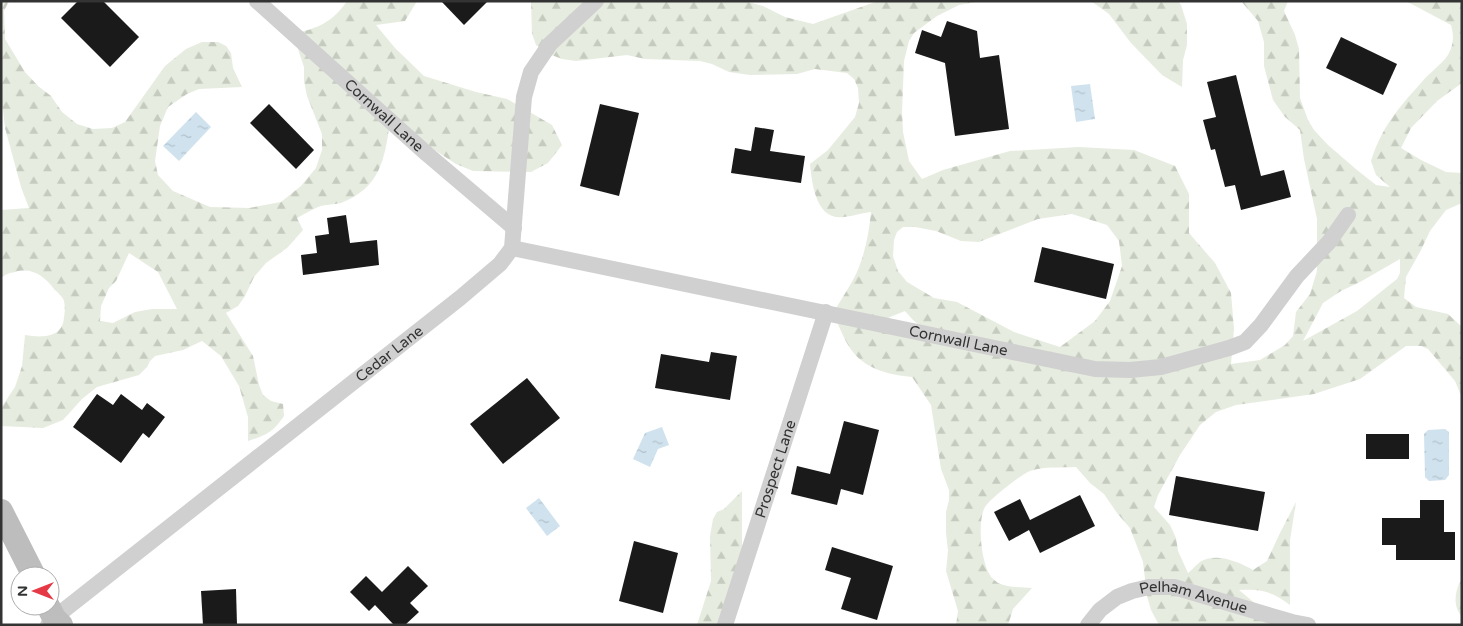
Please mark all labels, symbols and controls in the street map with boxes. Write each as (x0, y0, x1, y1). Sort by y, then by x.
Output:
street label: Cornwall Lane (341, 75, 427, 156)
street label: Cedar Lane (352, 322, 427, 386)
street label: Cornwall Lane (907, 322, 1009, 360)
street label: Prospect Lane (751, 418, 800, 520)
north arrow (10, 566, 60, 616)
street label: Pelham Avenue (1137, 577, 1250, 617)
text: N (14, 585, 31, 597)

